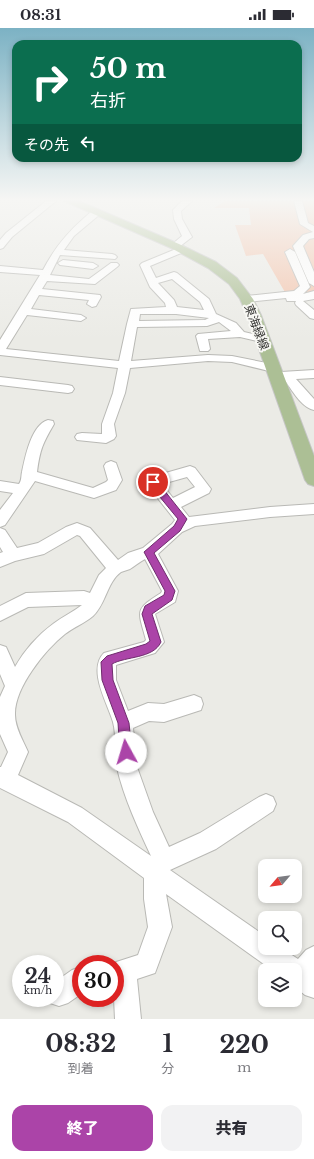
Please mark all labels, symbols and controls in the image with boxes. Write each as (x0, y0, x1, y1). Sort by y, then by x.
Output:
text: 08:31 (20, 5, 61, 24)
text: 50 m (90, 51, 166, 86)
icon: right (24, 56, 76, 108)
text: 右折 (90, 90, 126, 112)
icon: left (77, 132, 99, 154)
text: その先 (24, 135, 69, 154)
street label: 東海緑線 (241, 302, 273, 352)
pin (136, 465, 170, 499)
icon: arrive (142, 471, 164, 493)
position arrow (105, 731, 147, 773)
north arrow (258, 859, 302, 903)
map controls (258, 859, 302, 1007)
button: search (258, 911, 302, 955)
speed limit sign: 30 (72, 955, 124, 1007)
button: layers (258, 963, 302, 1007)
text: 24 (25, 964, 51, 988)
text: km/h (24, 984, 52, 997)
text: 08:32 (45, 1029, 116, 1058)
text: 1 (163, 1029, 173, 1058)
text: 220 (219, 1030, 269, 1059)
text: m (237, 1059, 251, 1076)
text: 到着 (68, 1060, 94, 1077)
text: 分 (161, 1060, 174, 1077)
button: 終了 (12, 1105, 153, 1151)
button: 共有 (161, 1105, 302, 1151)

